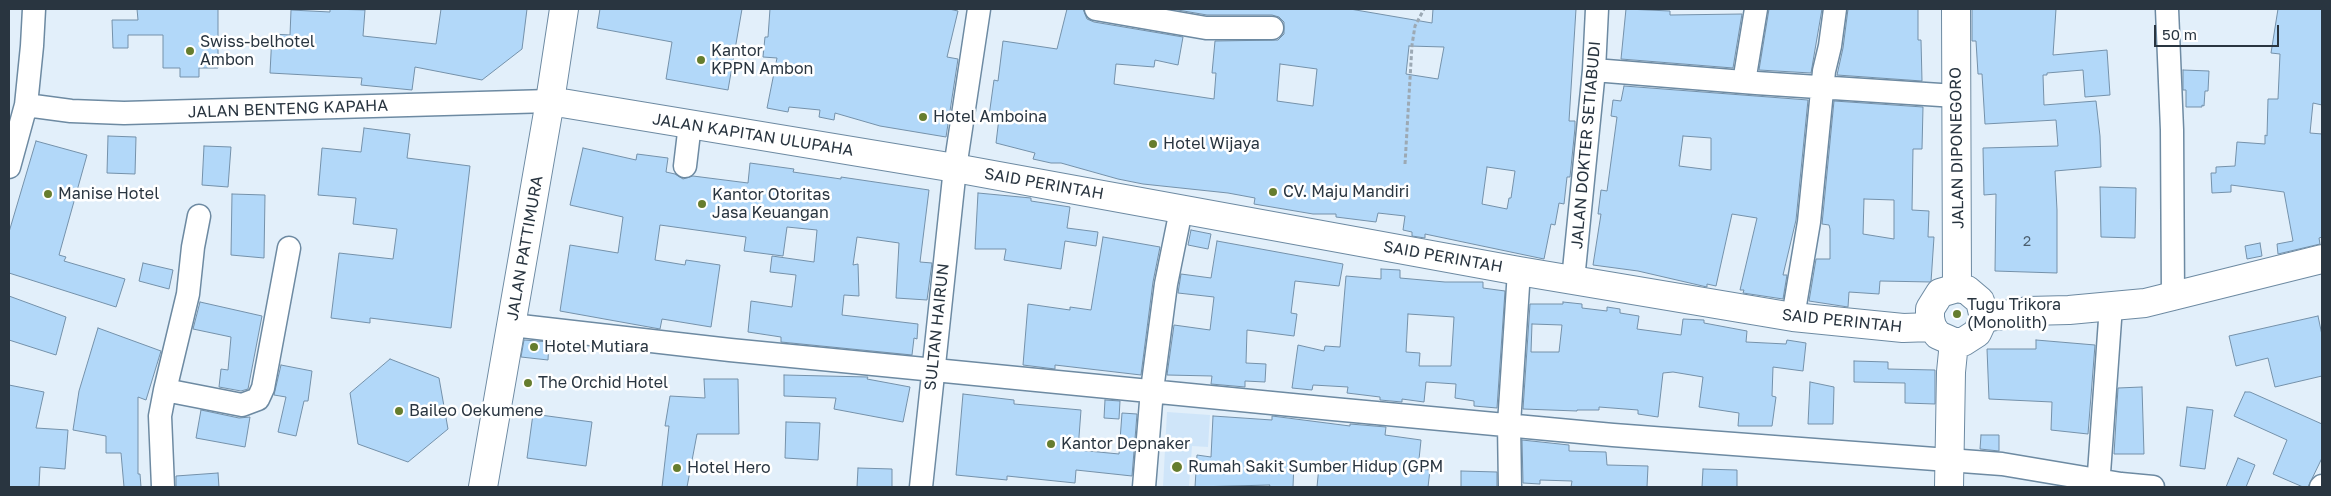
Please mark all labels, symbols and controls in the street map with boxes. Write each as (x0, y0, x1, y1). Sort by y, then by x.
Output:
scale bar (2156, 15, 2281, 47)
text: 50 m (2162, 25, 2197, 43)
place label: Swiss-belhotel Ambon (200, 32, 315, 70)
street label: JALAN DOKTER SETIABUDI (1567, 40, 1605, 250)
place label: Kantor KPPN Ambon (711, 41, 813, 79)
marker: Swiss-belhotel Ambon (184, 45, 196, 57)
marker: Kantor KPPN Ambon (695, 54, 707, 66)
street label: JALAN DIPONEGORO (1946, 67, 1968, 229)
street label: JALAN BENTENG KAPAHA (188, 96, 388, 122)
place label: Hotel Amboina (933, 107, 1047, 127)
street label: JALAN KAPITAN ULUPAHA (651, 110, 855, 160)
marker: Hotel Amboina (917, 111, 929, 123)
place label: Hotel Wijaya (1163, 134, 1260, 154)
marker: Hotel Wijaya (1147, 138, 1159, 150)
street label: SAID PERINTAH (983, 164, 1105, 204)
street label: JALAN PATTIMURA (503, 174, 547, 322)
place label: CV. Maju Mandiri (1283, 182, 1409, 202)
place label: Manise Hotel (58, 184, 159, 204)
place label: Kantor Otoritas Jasa Keuangan (712, 185, 830, 223)
marker: CV. Maju Mandiri (1267, 186, 1279, 198)
marker: Manise Hotel (42, 188, 54, 200)
marker: Kantor Otoritas Jasa Keuangan (696, 198, 708, 210)
house number: 2 (2023, 234, 2031, 250)
street label: SAID PERINTAH (1382, 237, 1504, 277)
street label: SULTAN HAIRUN (921, 262, 953, 392)
place label: Tugu Trikora (Monolith) (1967, 295, 2061, 333)
street label: SAID PERINTAH (1781, 305, 1903, 337)
marker: Tugu Trikora (Monolith) (1951, 308, 1963, 320)
place label: Hotel Mutiara (544, 337, 649, 357)
marker: Hotel Mutiara (528, 341, 540, 353)
place label: The Orchid Hotel (538, 373, 668, 393)
marker: The Orchid Hotel (522, 377, 534, 389)
place label: Baileo Oekumene (409, 401, 543, 421)
marker: Baileo Oekumene (393, 405, 405, 417)
place label: Kantor Depnaker (1061, 434, 1190, 454)
marker: Kantor Depnaker (1045, 438, 1057, 450)
place label: Rumah Sakit Sumber Hidup (GPM (1188, 457, 1443, 477)
place label: Hotel Hero (687, 458, 771, 478)
marker: Rumah Sakit Sumber Hidup (GPM (1170, 460, 1184, 474)
marker: Hotel Hero (671, 462, 683, 474)

